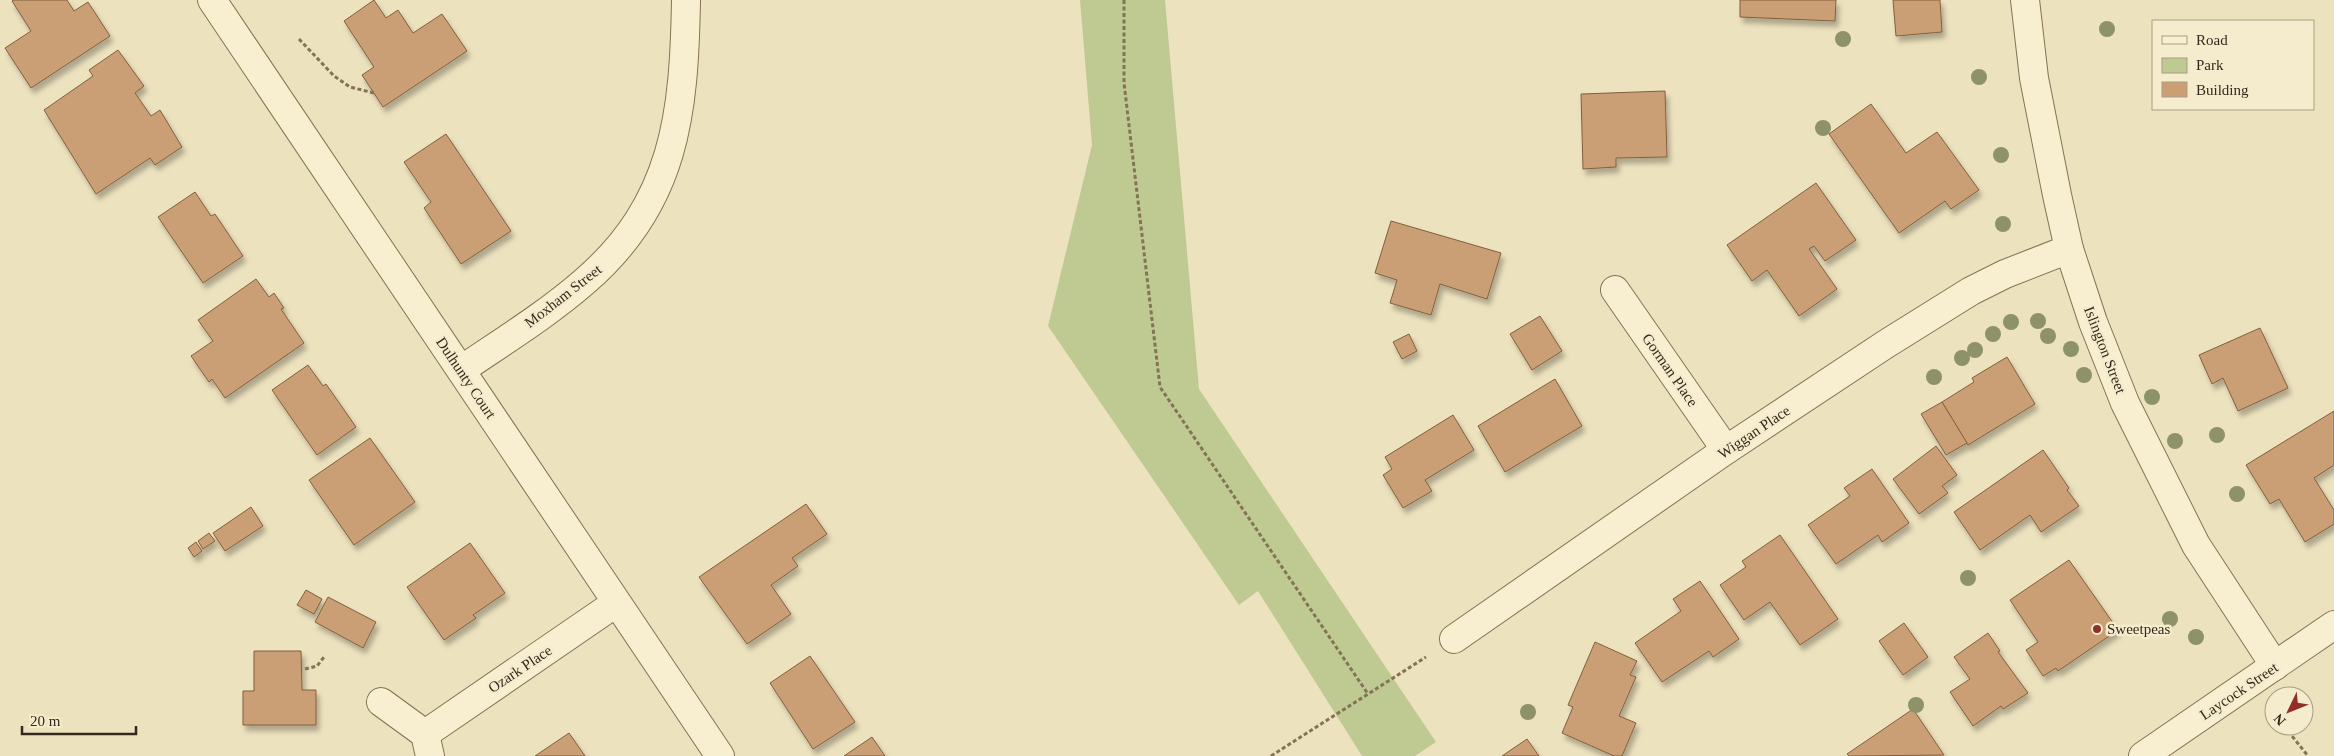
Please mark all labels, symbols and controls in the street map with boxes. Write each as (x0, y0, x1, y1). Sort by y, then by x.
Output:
legend (2152, 20, 2314, 110)
text: Road (2196, 32, 2228, 48)
text: Park (2196, 57, 2224, 73)
text: Building (2196, 82, 2249, 98)
street label: Moxham Street (521, 261, 605, 331)
street label: Islington Street (2081, 304, 2129, 397)
street label: Gorman Place (1639, 330, 1701, 410)
street label: Dulhunty Court (433, 334, 500, 422)
street label: Wiggan Place (1715, 402, 1793, 462)
place label: Sweetpeas (2107, 621, 2170, 637)
marker: Sweetpeas (2091, 623, 2103, 635)
street label: Ozark Place (485, 642, 555, 696)
street label: Laycock Street (2197, 659, 2282, 723)
north arrow (2264, 686, 2314, 736)
scale bar (22, 704, 136, 736)
text: N (2271, 711, 2289, 728)
text: 20 m (30, 713, 61, 729)

